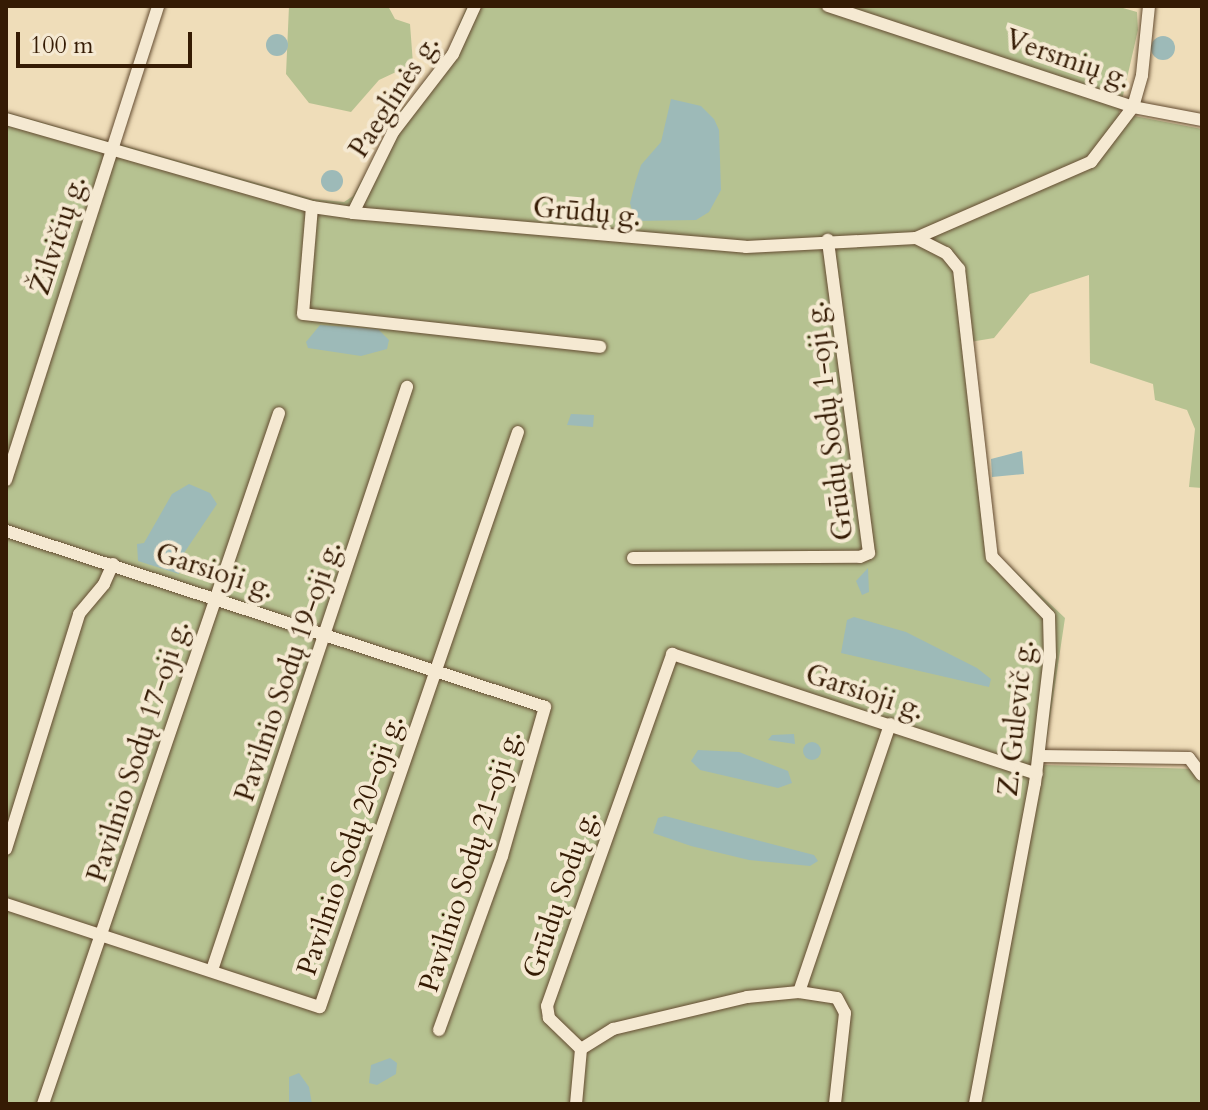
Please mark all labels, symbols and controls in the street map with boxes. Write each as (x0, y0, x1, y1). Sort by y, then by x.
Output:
scale bar (20, 16, 196, 66)
street label: Versmių g. (1001, 22, 1135, 96)
street label: Paeglinės g. (342, 28, 446, 164)
text: 100 m (30, 29, 94, 62)
street label: Žilvičių g. (23, 171, 93, 299)
street label: Grūdų g. (532, 191, 642, 233)
street label: Grūdų Sodų 1-oji g. (798, 300, 860, 542)
street label: Garsioji g. (151, 536, 279, 606)
street label: Pavilnio Sodų 19-oji g. (228, 536, 348, 806)
street label: Pavilnio Sodų 17-oji g. (80, 616, 196, 886)
street label: Z. Gulevič g. (991, 638, 1041, 798)
street label: Garsioji g. (801, 657, 929, 727)
street label: Pavilnio Sodų 20-oji g. (290, 710, 410, 980)
street label: Pavilnio Sodų 21-oji g. (412, 726, 528, 996)
street label: Grūdų Sodų g. (516, 806, 604, 982)

